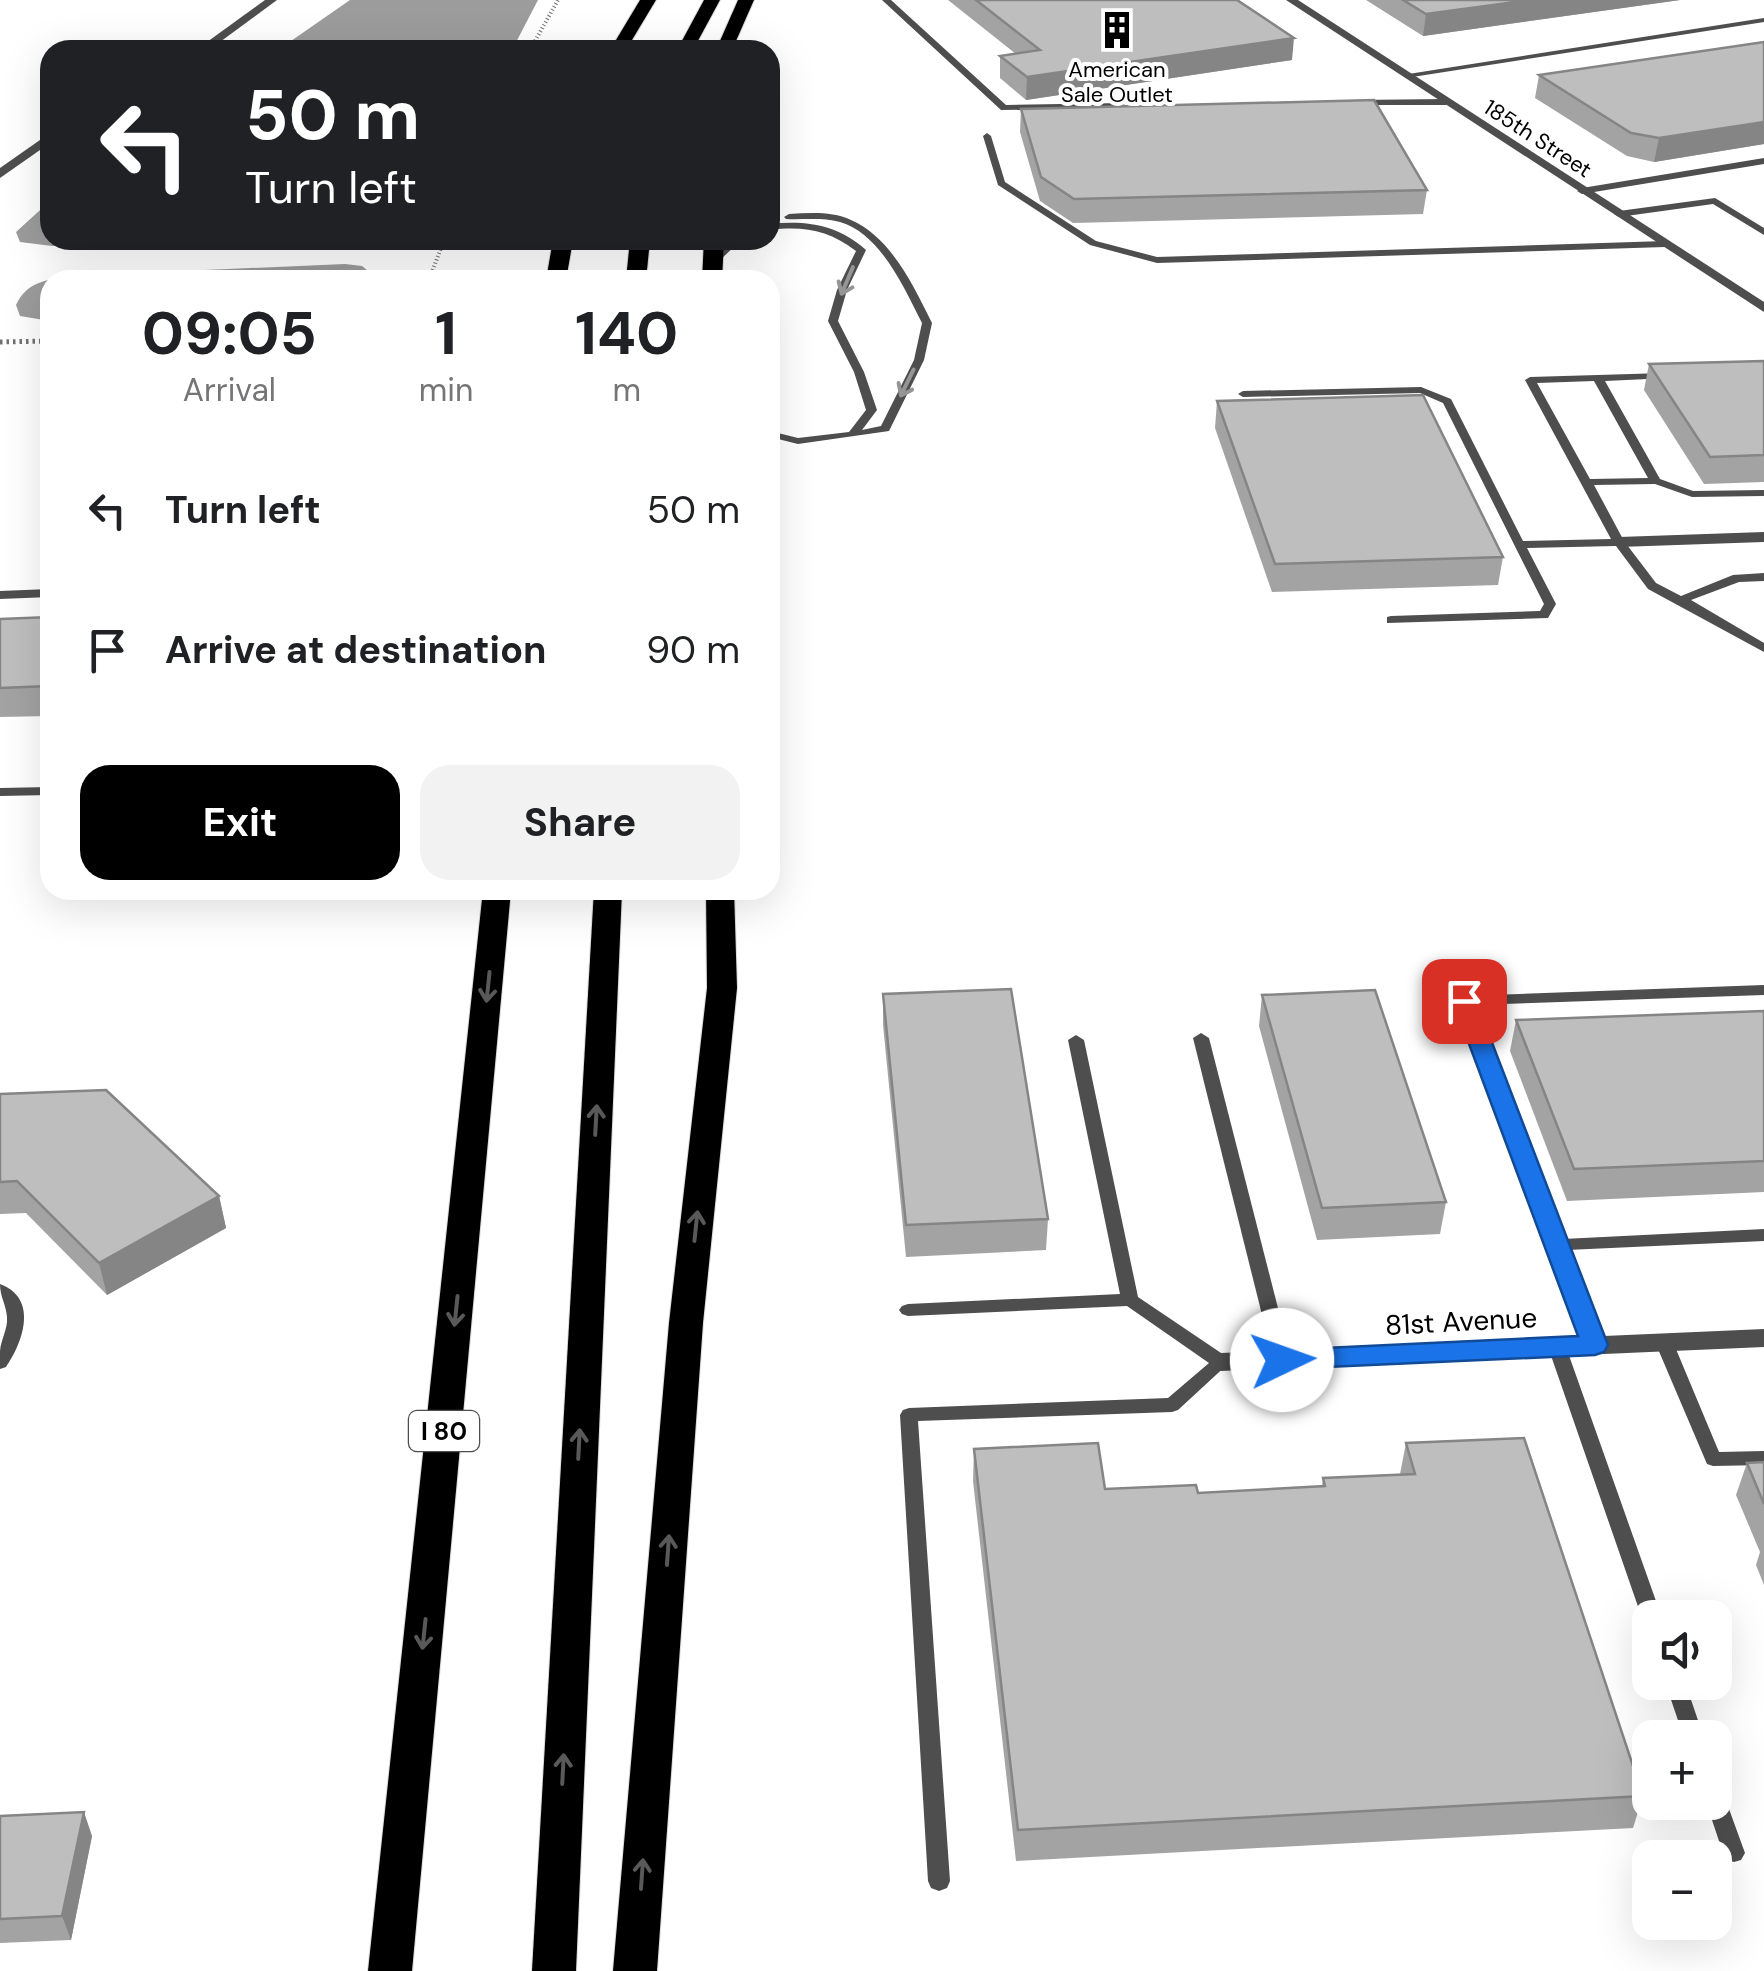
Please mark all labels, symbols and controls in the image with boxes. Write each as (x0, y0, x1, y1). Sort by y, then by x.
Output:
building icon: American Sale Outlet (1096, 9, 1138, 51)
place label: American Sale Outlet (1061, 55, 1173, 109)
text: 50 m (245, 70, 420, 161)
icon: left (80, 80, 210, 210)
street label: 185th Street (1478, 93, 1597, 184)
text: Turn left (245, 158, 417, 217)
one-way arrow (837, 265, 855, 296)
text: 09:05 (142, 294, 317, 373)
text: 1 (435, 294, 457, 373)
text: 140 (575, 294, 678, 373)
one-way arrow (897, 367, 916, 397)
text: Arrival (183, 369, 276, 411)
text: min (419, 369, 473, 411)
text: m (612, 369, 641, 411)
icon: left (80, 483, 135, 538)
text: Turn left (165, 485, 321, 535)
text: 50 m (647, 485, 740, 535)
icon: arrive (80, 623, 135, 678)
text: Arrive at destination (165, 625, 547, 675)
text: 90 m (646, 625, 740, 675)
button: Exit (80, 765, 400, 880)
button: Share (420, 765, 740, 880)
pin (1422, 959, 1507, 1044)
one-way arrow (478, 970, 497, 1003)
icon: arrive (1437, 974, 1492, 1029)
one-way arrow (587, 1104, 606, 1136)
one-way arrow (687, 1210, 706, 1243)
one-way arrow (446, 1294, 465, 1326)
street label: 81st Avenue (1384, 1299, 1538, 1344)
position arrow (1230, 1308, 1334, 1412)
road number: I 80 (409, 1411, 479, 1451)
one-way arrow (570, 1429, 589, 1461)
one-way arrow (658, 1534, 677, 1566)
map controls (1632, 1600, 1732, 1940)
button: sound (1632, 1600, 1732, 1700)
one-way arrow (414, 1617, 433, 1649)
button: + (1632, 1720, 1732, 1820)
one-way arrow (554, 1753, 573, 1785)
button: − (1632, 1840, 1732, 1940)
one-way arrow (633, 1858, 652, 1890)

